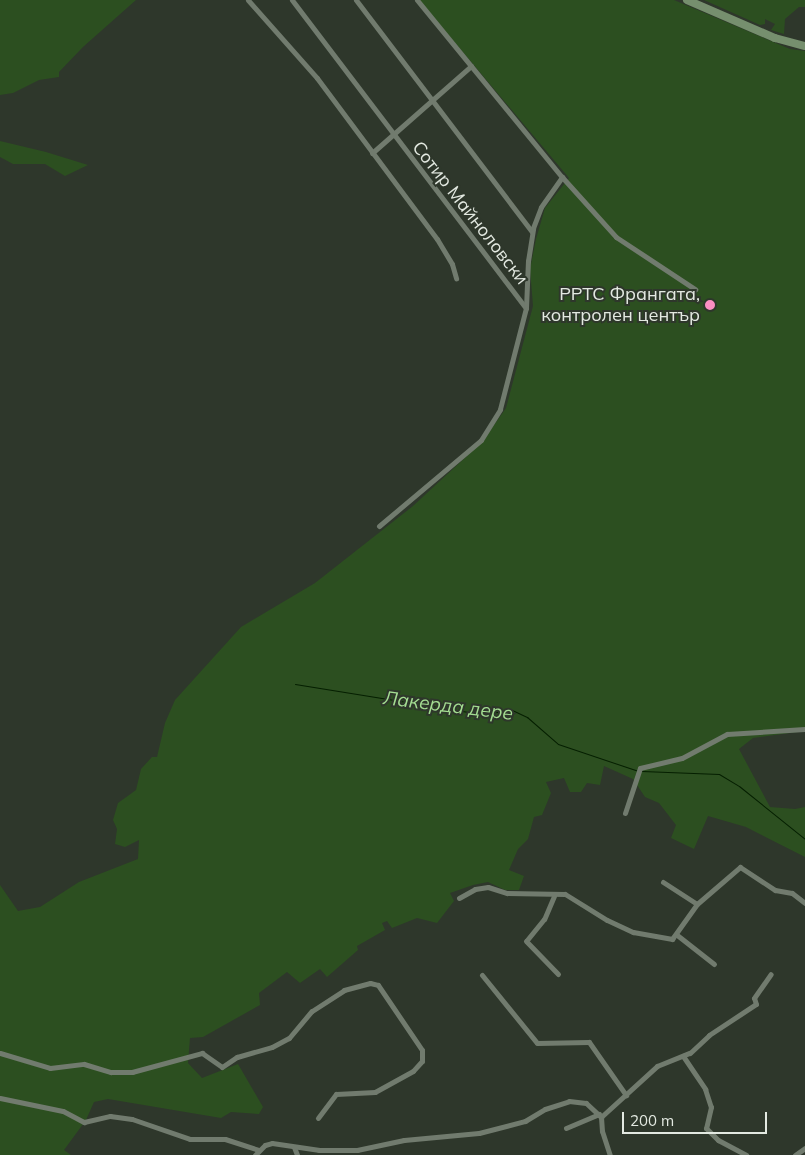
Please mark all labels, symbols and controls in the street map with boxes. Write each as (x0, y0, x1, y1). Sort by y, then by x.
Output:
street label: Сотир Майноловски (407, 137, 533, 289)
place label: РРТС Франгата, контролен център (541, 284, 700, 326)
marker: РРТС Франгата, контролен център (704, 299, 716, 311)
water label: Лакерда дере (382, 687, 514, 725)
scale bar (625, 1102, 770, 1134)
text: 200 m (630, 1111, 674, 1130)

